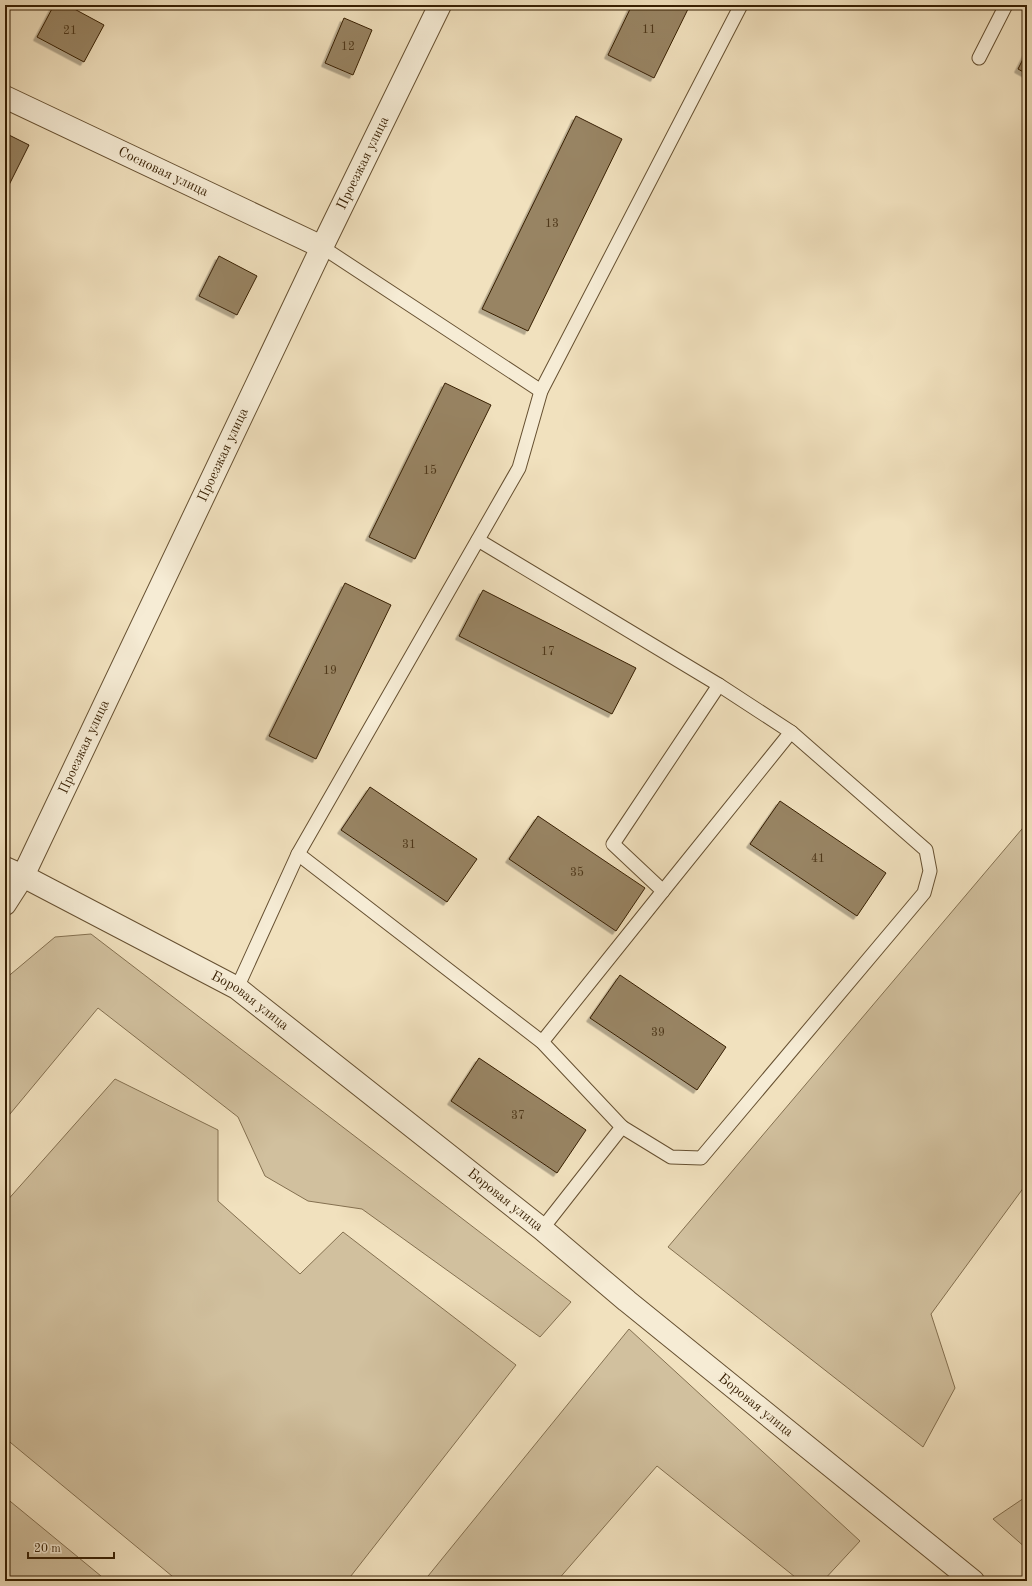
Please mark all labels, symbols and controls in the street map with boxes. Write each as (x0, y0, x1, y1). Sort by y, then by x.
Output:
house number: 11 (642, 24, 656, 36)
house number: 21 (63, 25, 77, 37)
house number: 12 (341, 41, 355, 53)
street label: Проезжая улица (334, 114, 392, 212)
street label: Сосновая улица (116, 145, 210, 199)
house number: 13 (545, 218, 559, 230)
street label: Проезжая улица (195, 406, 251, 504)
house number: 15 (423, 464, 437, 477)
house number: 17 (541, 646, 555, 658)
house number: 19 (323, 665, 337, 677)
street label: Проезжая улица (56, 698, 112, 796)
house number: 31 (402, 839, 416, 851)
house number: 41 (811, 853, 825, 865)
house number: 35 (570, 866, 584, 879)
street label: Боровая улица (209, 969, 291, 1033)
house number: 39 (651, 1027, 665, 1039)
house number: 37 (511, 1110, 525, 1122)
street label: Боровая улица (465, 1166, 546, 1234)
street label: Боровая улица (716, 1371, 796, 1440)
scale bar (28, 1534, 114, 1560)
text: 20 m (34, 1543, 61, 1555)

